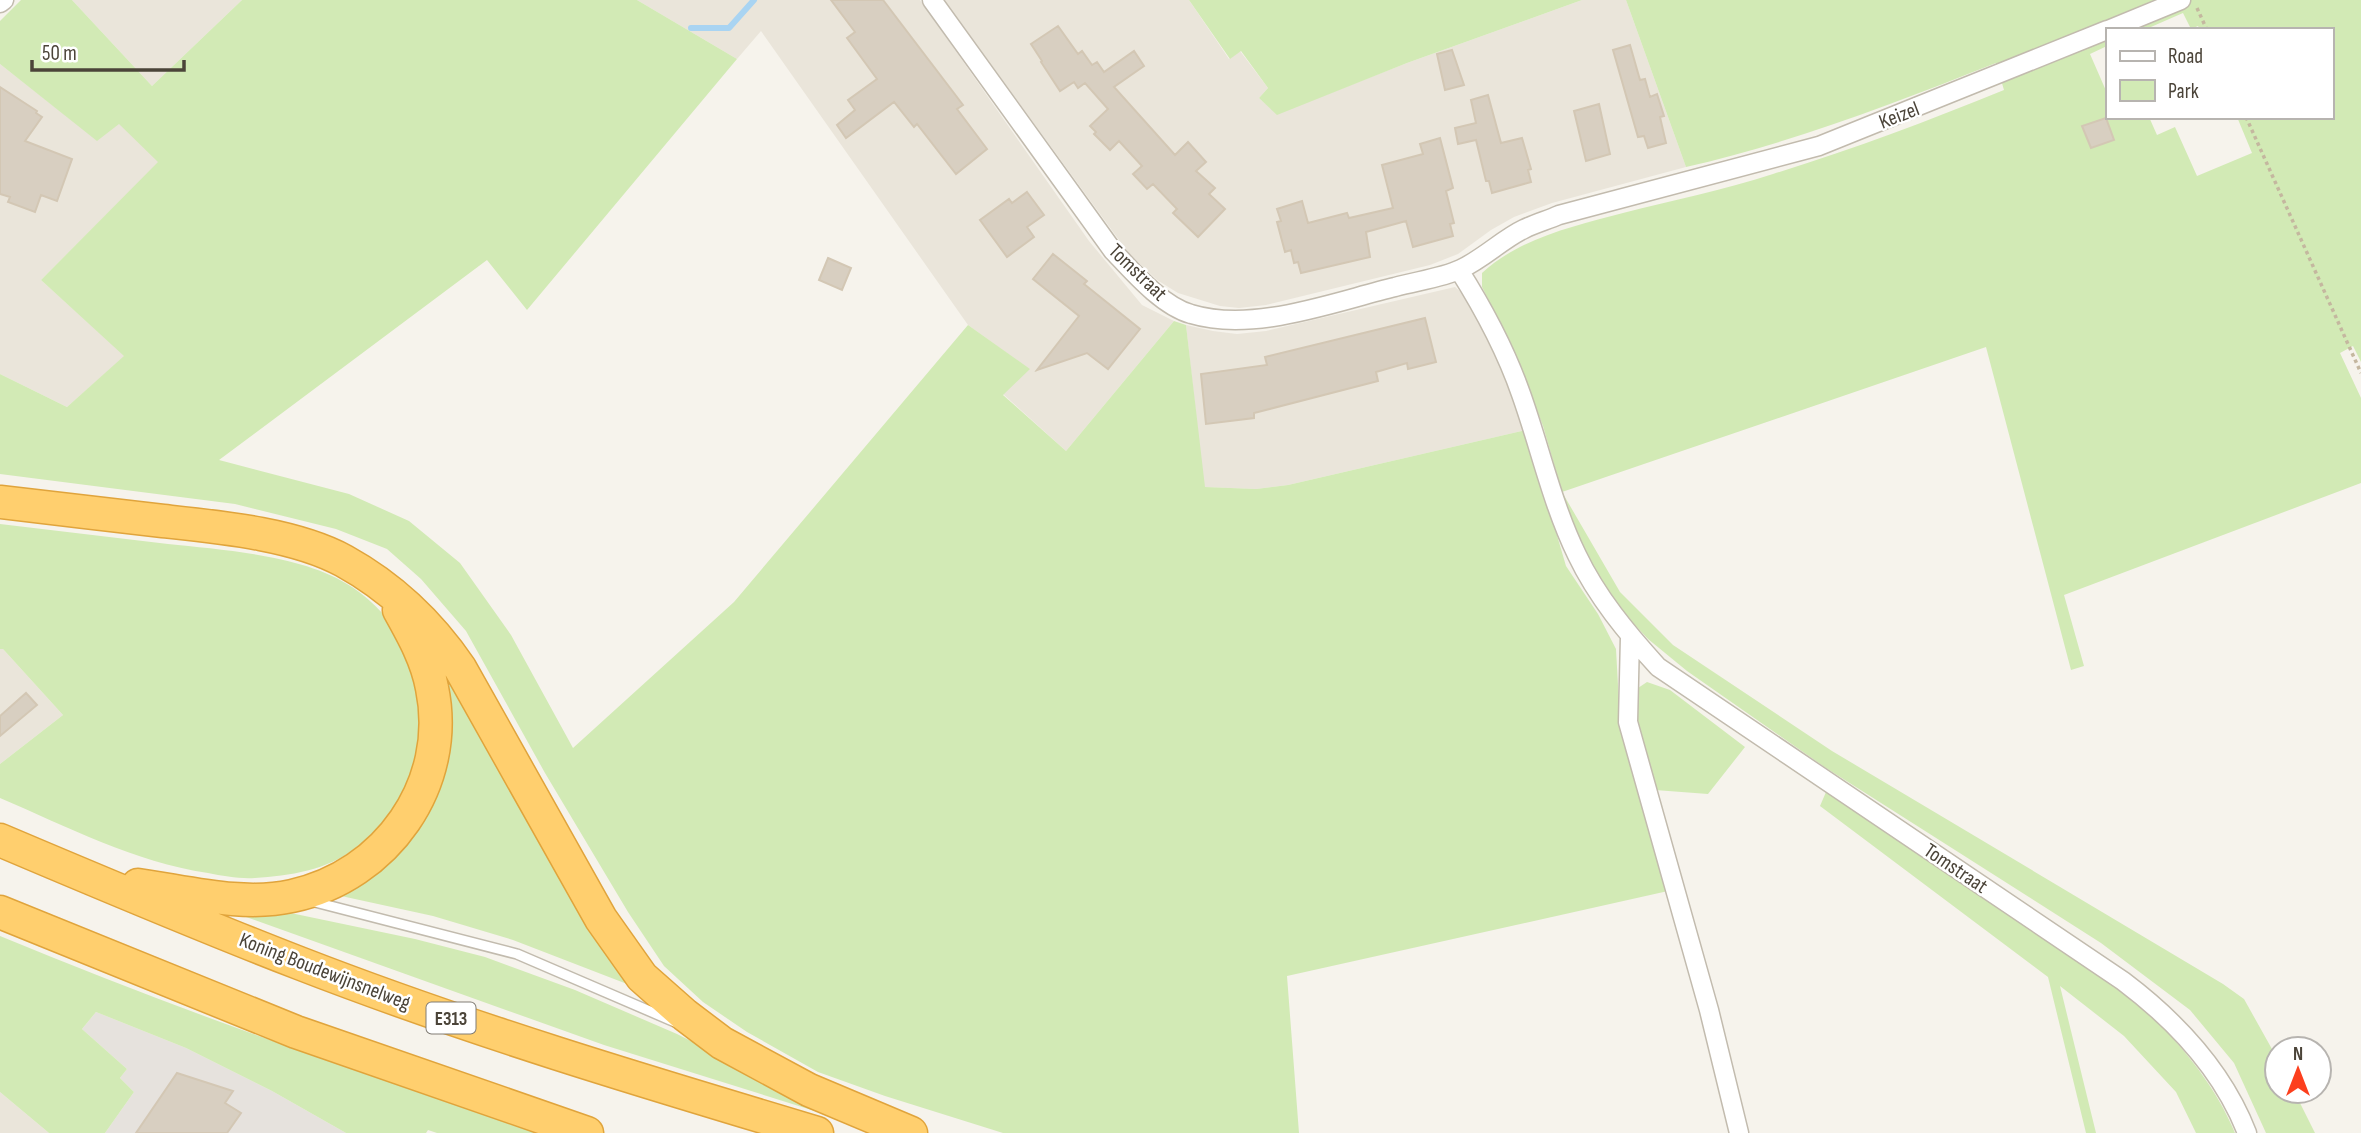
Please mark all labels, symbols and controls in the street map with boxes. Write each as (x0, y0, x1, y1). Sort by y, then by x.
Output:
scale bar (32, 28, 184, 72)
legend (2106, 28, 2333, 119)
text: 50 m (42, 41, 77, 66)
text: Road (2168, 44, 2203, 69)
text: Park (2168, 79, 2199, 104)
street label: Keizel (1876, 96, 1923, 134)
street label: Tomstraat (1103, 239, 1172, 306)
street label: Tomstraat (1919, 838, 1992, 899)
street label: Koning Boudewijnsnelweg (236, 927, 414, 1016)
road number: E313 (426, 1002, 476, 1034)
north arrow (2263, 1035, 2333, 1105)
text: N (2293, 1043, 2303, 1066)

